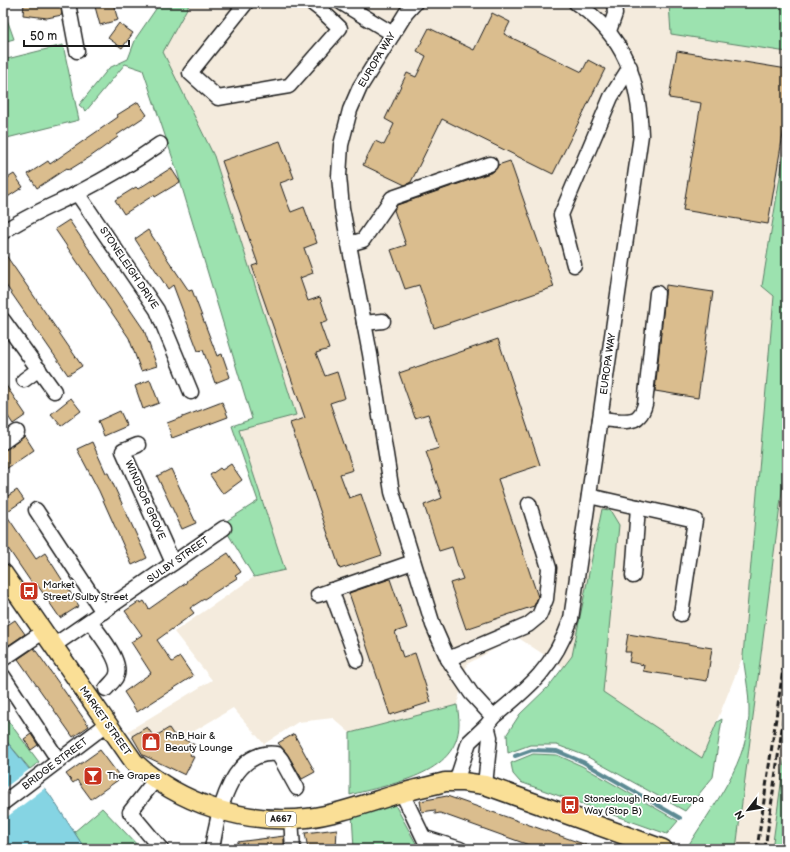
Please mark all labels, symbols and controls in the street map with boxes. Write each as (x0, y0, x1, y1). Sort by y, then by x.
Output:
scale bar (24, 22, 129, 48)
text: 50 m (30, 29, 57, 44)
street label: EUROPA WAY (356, 30, 398, 90)
street label: STONELEIGH DRIVE (97, 225, 161, 312)
street label: EUROPA WAY (598, 332, 618, 396)
street label: WINDSOR GROVE (122, 459, 168, 542)
street label: SULBY STREET (145, 534, 211, 586)
place label: Market Street/Sulby Street (43, 579, 128, 603)
bus stop icon: Market Street/Sulby Street (18, 580, 40, 602)
street label: MARKET STREET (77, 684, 133, 758)
place label: RnB Hair & Beauty Lounge (165, 730, 233, 754)
shop icon: RnB Hair & Beauty Lounge (140, 731, 162, 753)
street label: BRIDGE STREET (20, 735, 90, 793)
bar icon: The Grapes (82, 765, 104, 787)
place label: The Grapes (107, 770, 160, 782)
north arrow (728, 790, 768, 830)
place label: Stoneclough Road/Europa Way (Stop B) (584, 793, 704, 817)
bus stop icon: Stoneclough Road/Europa Way (Stop B) (559, 794, 581, 816)
text: N (732, 808, 748, 822)
road number: A667 (266, 812, 296, 826)

